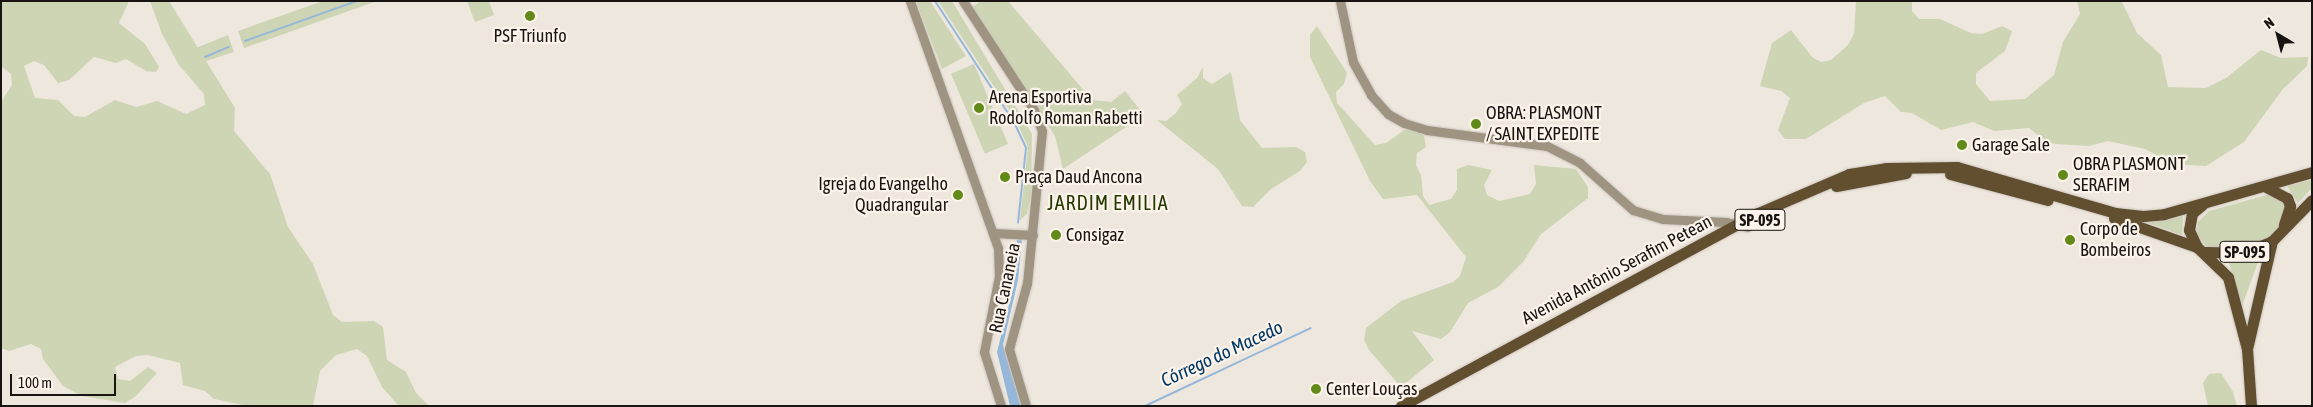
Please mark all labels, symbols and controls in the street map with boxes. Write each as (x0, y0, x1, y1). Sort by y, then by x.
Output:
marker: PSF Triunfo (523, 9, 537, 23)
north arrow (2253, 10, 2303, 60)
text: N (2261, 14, 2277, 32)
place label: PSF Triunfo (493, 25, 567, 47)
place label: Arena Esportiva Rodolfo Roman Rabetti (989, 87, 1143, 130)
marker: Arena Esportiva Rodolfo Roman Rabetti (973, 102, 985, 114)
place label: OBRA: PLASMONT / SAINT EXPEDITE (1486, 103, 1602, 146)
marker: OBRA: PLASMONT / SAINT EXPEDITE (1470, 118, 1482, 130)
place label: Garage Sale (1972, 134, 2050, 156)
marker: Garage Sale (1956, 139, 1968, 151)
place label: OBRA PLASMONT SERAFIM (2073, 154, 2186, 196)
place label: Praça Daud Ancona (1015, 166, 1143, 188)
marker: OBRA PLASMONT SERAFIM (2057, 169, 2069, 181)
marker: Praça Daud Ancona (999, 171, 1011, 183)
place label: Igreja do Evangelho Quadrangular (818, 174, 948, 216)
marker: Igreja do Evangelho Quadrangular (952, 189, 964, 201)
district label: JARDIM EMILIA (1046, 190, 1170, 214)
road number: SP-095 (1734, 206, 1786, 234)
street label: Avenida Antônio Serafim Petean (1518, 211, 1716, 329)
place label: Corpo de Bombeiros (2080, 219, 2151, 262)
place label: Consigaz (1066, 224, 1124, 246)
marker: Consigaz (1050, 229, 1062, 241)
marker: Corpo de Bombeiros (2064, 234, 2076, 246)
road number: SP-095 (2219, 238, 2271, 266)
street label: Rua Cananeia (985, 241, 1025, 335)
water label: Córrego do Macedo (1157, 316, 1287, 392)
scale bar (12, 364, 119, 396)
text: 100 m (18, 374, 52, 391)
place label: Center Louças (1326, 378, 1417, 400)
marker: Center Louças (1310, 383, 1322, 395)

